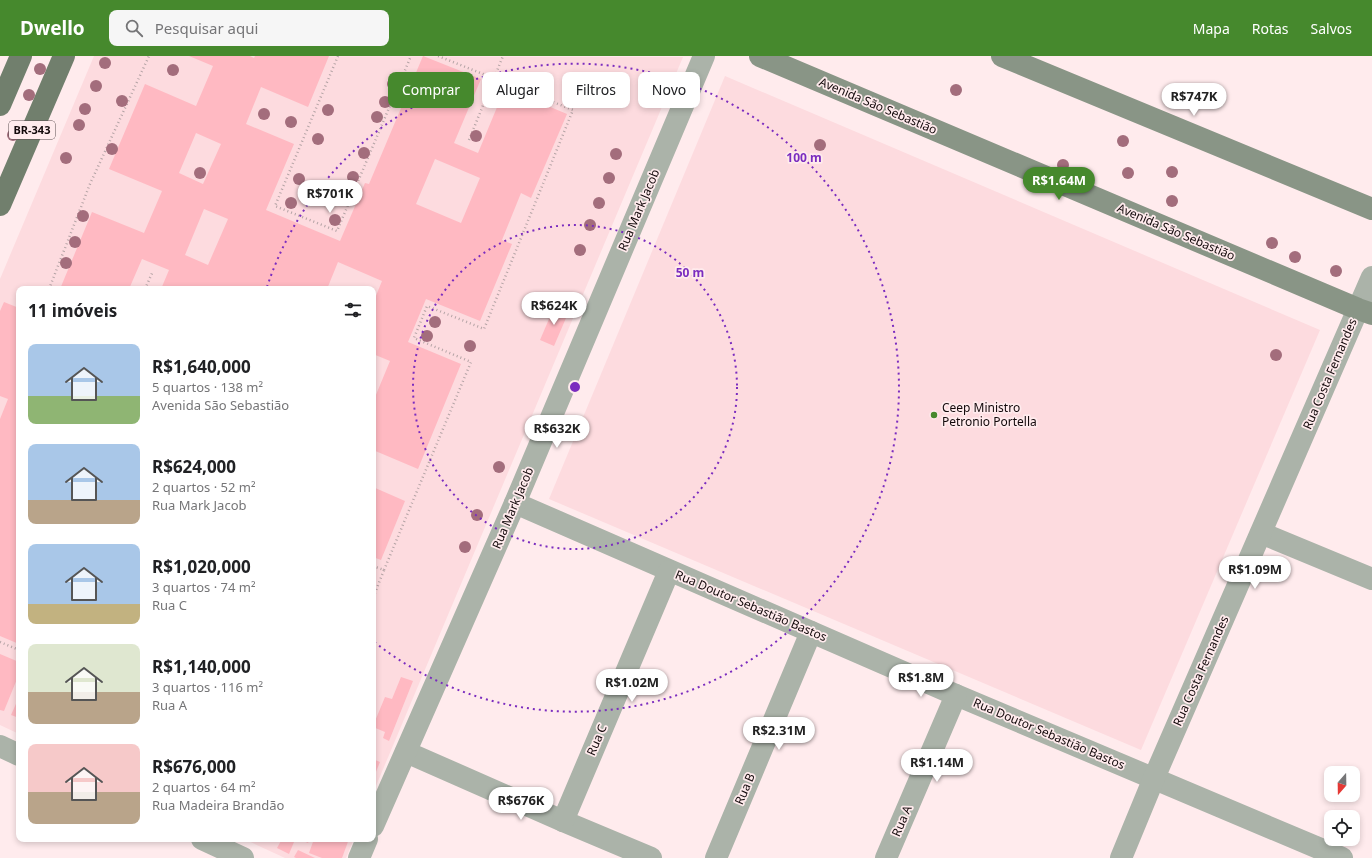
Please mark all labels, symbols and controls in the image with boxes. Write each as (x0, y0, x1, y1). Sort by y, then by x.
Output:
search box (109, 10, 389, 46)
text: Dwello (20, 15, 85, 41)
icon: search (123, 17, 145, 39)
text: Pesquisar aqui (155, 18, 258, 38)
text: Mapa (1193, 19, 1230, 38)
text: Rotas (1252, 19, 1289, 38)
text: Salvos (1311, 19, 1352, 38)
chip: Comprar (388, 72, 474, 108)
chip: Alugar (482, 72, 554, 108)
chip: Filtros (562, 72, 630, 108)
chip: Novo (638, 72, 700, 108)
street label: Avenida São Sebastião (817, 73, 940, 138)
pin: R$747K (1161, 83, 1227, 117)
text: R$747K (1171, 87, 1217, 105)
road number: BR-343 (9, 121, 55, 139)
text: 100 m (786, 149, 822, 166)
street label: Rua Mark Jacob (614, 166, 663, 253)
pin: R$1.64M (1022, 167, 1096, 201)
text: R$1.64M (1032, 171, 1086, 189)
pin: R$701K (297, 180, 363, 214)
text: R$701K (307, 184, 353, 202)
street label: Avenida São Sebastião (1115, 199, 1238, 264)
text: 50 m (676, 264, 704, 281)
pin: R$624K (521, 292, 587, 326)
text: R$624K (531, 296, 577, 314)
text: 11 imóveis (28, 299, 117, 322)
icon: filters (342, 299, 364, 321)
street label: Rua Costa Fernandes (1298, 316, 1361, 432)
text: R$1,640,000 (152, 355, 251, 378)
icon: home (60, 360, 108, 408)
text: 5 quartos · 138 m² (152, 378, 263, 396)
centre of rings (568, 380, 582, 394)
text: Avenida São Sebastião (152, 396, 289, 414)
place label: Ceep Ministro Petronio Portella (942, 399, 1037, 430)
marker: Ceep Ministro Petronio Portella (929, 410, 939, 420)
pin: R$632K (524, 415, 590, 449)
text: R$632K (534, 419, 580, 437)
text: R$624,000 (152, 455, 236, 478)
icon: home (60, 460, 108, 508)
street label: Rua Mark Jacob (488, 464, 537, 551)
text: 2 quartos · 52 m² (152, 478, 256, 496)
text: Rua Mark Jacob (152, 496, 247, 514)
text: R$1,020,000 (152, 555, 251, 578)
pin: R$1.09M (1218, 556, 1292, 590)
icon: home (60, 560, 108, 608)
text: R$1.09M (1228, 560, 1282, 578)
street label: Rua Doutor Sebastião Bastos (673, 566, 830, 645)
text: 3 quartos · 74 m² (152, 578, 256, 596)
text: Rua C (152, 596, 187, 614)
street label: Rua Costa Fernandes (1169, 613, 1233, 729)
text: R$1,140,000 (152, 655, 251, 678)
icon: home (60, 660, 108, 708)
pin: R$1.8M (888, 664, 954, 698)
text: R$1.8M (898, 668, 944, 686)
pin: R$1.02M (595, 669, 669, 703)
text: R$1.02M (605, 673, 659, 691)
text: 3 quartos · 116 m² (152, 678, 263, 696)
street label: Rua Doutor Sebastião Bastos (971, 694, 1128, 773)
text: Rua A (152, 696, 187, 714)
pin: R$2.31M (742, 717, 816, 751)
street label: Rua C (582, 721, 611, 758)
text: R$2.31M (752, 721, 806, 739)
pin: R$1.14M (900, 749, 974, 783)
text: R$1.14M (910, 753, 964, 771)
text: R$676,000 (152, 755, 236, 778)
icon: home (60, 760, 108, 808)
north arrow (1324, 766, 1360, 802)
map controls (1324, 766, 1360, 846)
street label: Rua B (730, 770, 759, 807)
text: 2 quartos · 64 m² (152, 778, 256, 796)
pin: R$676K (488, 787, 554, 821)
text: R$676K (498, 791, 544, 809)
text: Rua Madeira Brandão (152, 796, 284, 814)
street label: Rua A (887, 802, 916, 839)
button: locate (1324, 810, 1360, 846)

